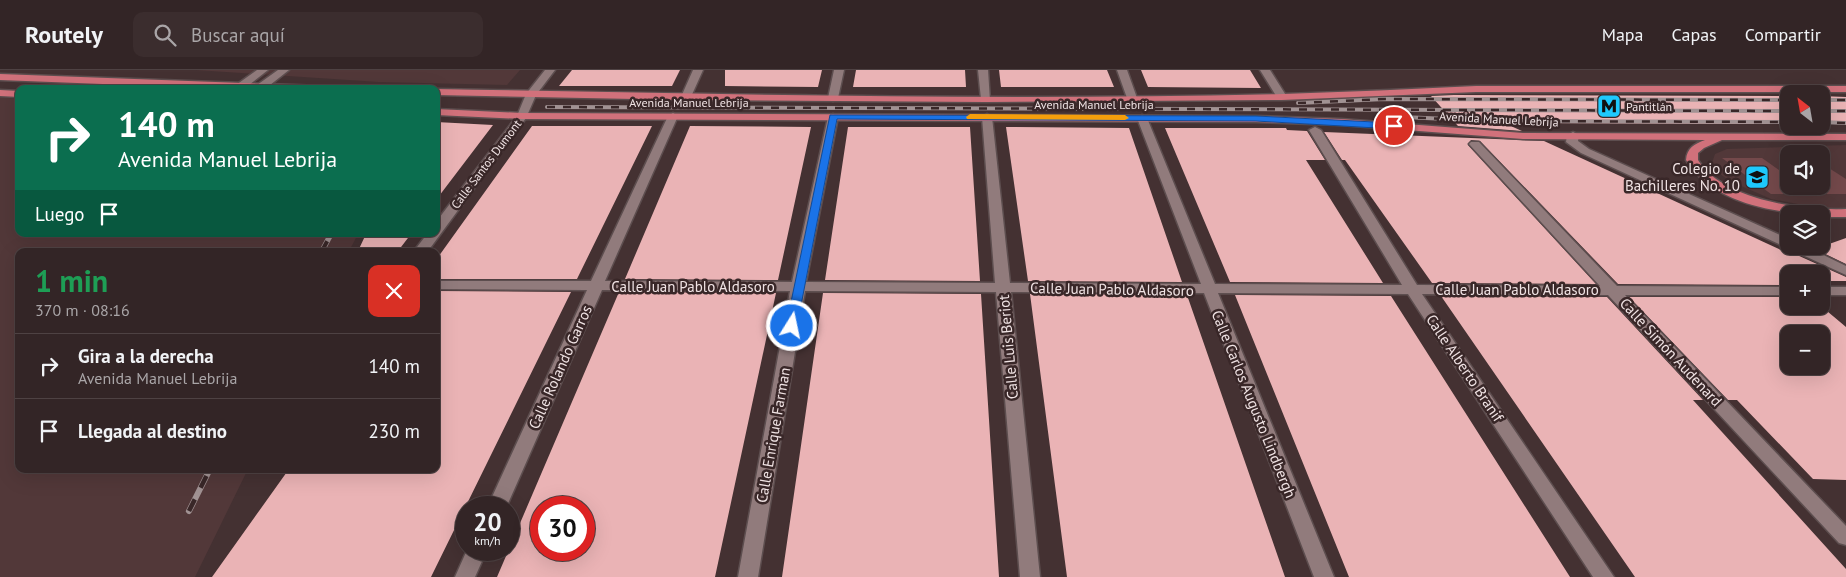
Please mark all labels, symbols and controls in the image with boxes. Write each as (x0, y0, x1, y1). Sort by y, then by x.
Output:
search box (133, 12, 483, 57)
text: Routely (25, 19, 103, 50)
icon: search (151, 21, 179, 49)
text: Buscar aquí (191, 23, 285, 47)
text: Mapa (1602, 23, 1644, 46)
text: Capas (1672, 23, 1717, 46)
text: Compartir (1745, 23, 1821, 46)
north arrow (1780, 85, 1830, 135)
map controls (1780, 85, 1830, 375)
metro station icon: Pantitlán (1596, 93, 1622, 119)
street label: Avenida Manuel Lebrija (629, 95, 749, 110)
street label: Avenida Manuel Lebrija (1034, 97, 1154, 112)
place label: Pantitlán (1626, 99, 1672, 114)
text: 140 m (118, 101, 215, 147)
icon: right (35, 105, 100, 170)
pin (1373, 105, 1415, 147)
street label: Avenida Manuel Lebrija (1439, 108, 1559, 130)
icon: arrive (1380, 112, 1408, 140)
street label: Calle Santos Dumont (448, 117, 524, 211)
text: Avenida Manuel Lebrija (118, 145, 337, 173)
button: sound (1780, 145, 1830, 195)
place label: Colegio de Bachilleres No. 10 (1625, 159, 1740, 195)
school or university icon: Colegio de Bachilleres No. 10 (1744, 164, 1770, 190)
icon: arrive (95, 200, 123, 228)
text: Luego (35, 202, 85, 226)
button: layers (1780, 205, 1830, 255)
text: 1 min (35, 261, 108, 300)
button: close (368, 265, 420, 317)
button: + (1780, 265, 1830, 315)
street label: Calle Juan Pablo Aldasoro (611, 277, 775, 296)
street label: Calle Juan Pablo Aldasoro (1030, 278, 1194, 300)
street label: Calle Juan Pablo Aldasoro (1435, 280, 1599, 299)
street label: Calle Luis Beriot (994, 294, 1022, 400)
street label: Calle Simón Audenard (1616, 294, 1726, 410)
position arrow (765, 299, 817, 351)
text: 370 m · 08:16 (35, 300, 130, 320)
street label: Calle Rolando Garros (524, 302, 596, 432)
street label: Calle Carlos Augusto Lindbergh (1208, 307, 1300, 501)
street label: Calle Alberto Branif (1422, 311, 1509, 426)
button: − (1780, 325, 1830, 375)
text: Gira a la derecha (78, 344, 214, 368)
icon: right (35, 352, 63, 380)
text: 140 m (368, 354, 420, 378)
street label: Calle Enrique Farman (752, 366, 794, 504)
text: Avenida Manuel Lebrija (78, 368, 237, 388)
icon: arrive (35, 417, 63, 445)
text: Llegada al destino (78, 419, 227, 443)
text: 230 m (368, 419, 420, 443)
speed limit sign: 30 (530, 496, 595, 561)
text: 20 (473, 506, 502, 538)
text: km/h (474, 533, 501, 548)

